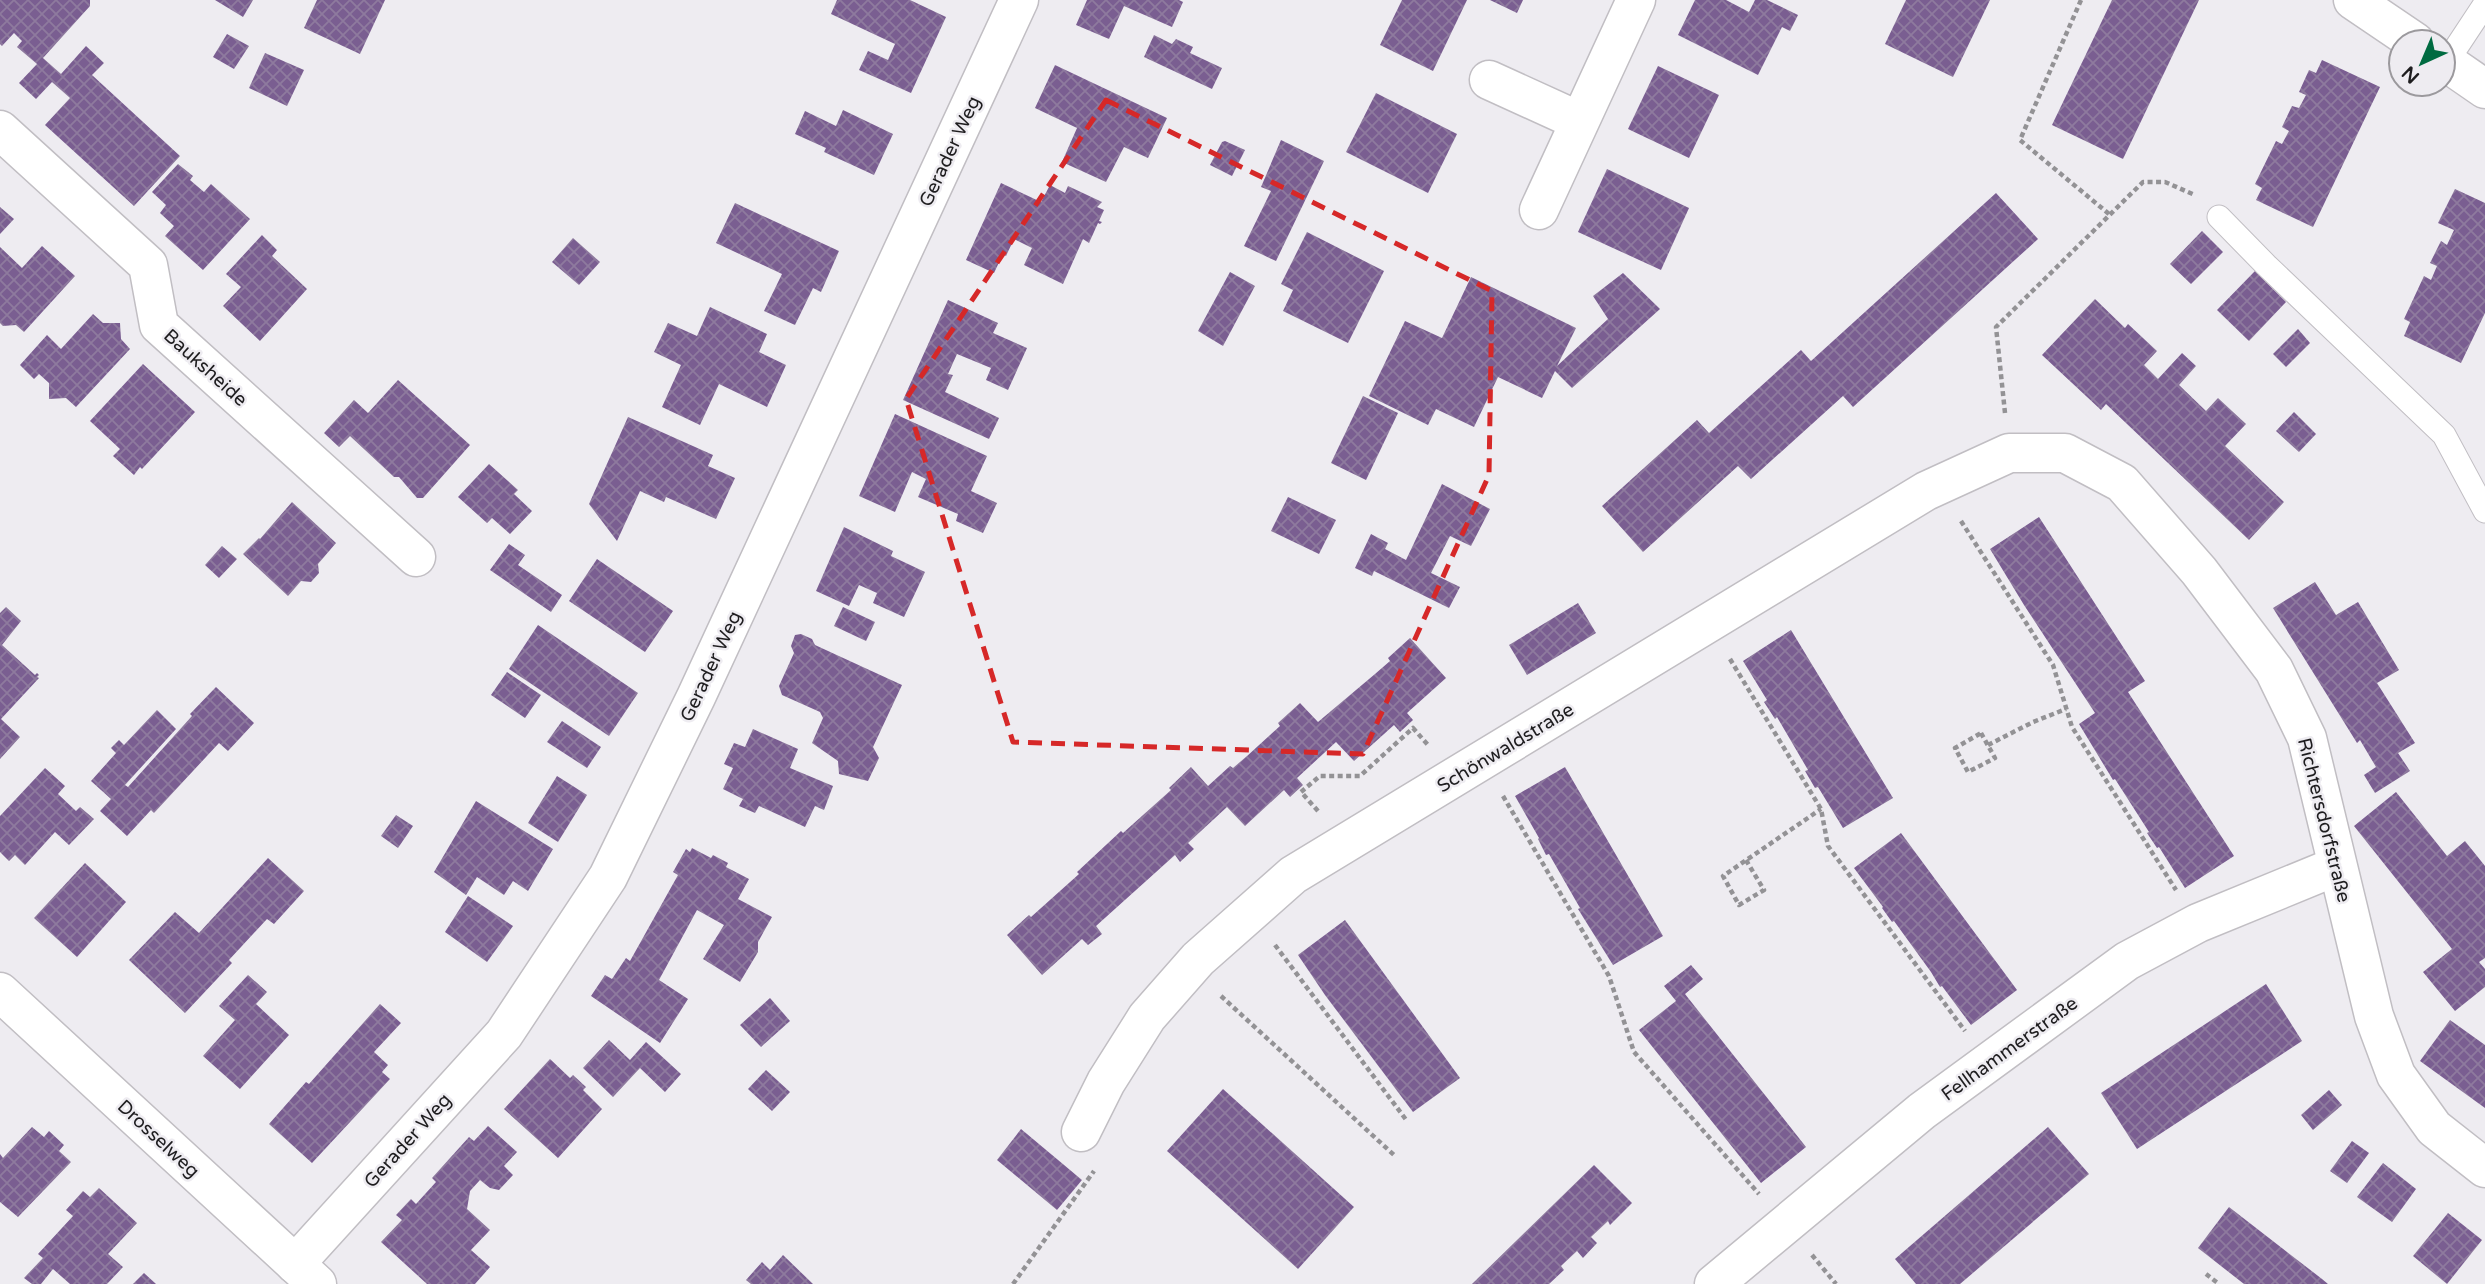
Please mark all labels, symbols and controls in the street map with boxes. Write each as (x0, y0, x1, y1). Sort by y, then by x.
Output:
north arrow (2387, 28, 2457, 98)
text: N (2398, 61, 2424, 88)
street label: Gerader Weg (915, 93, 985, 210)
street label: Bauksheide (159, 325, 252, 411)
street label: Gerader Weg (676, 608, 746, 725)
street label: Schönwaldstraße (1433, 698, 1578, 797)
street label: Richtersdorfstraße (2293, 736, 2355, 905)
street label: Fellhammerstraße (1937, 992, 2082, 1106)
street label: Gerader Weg (360, 1089, 456, 1192)
street label: Drosselweg (113, 1095, 204, 1182)

